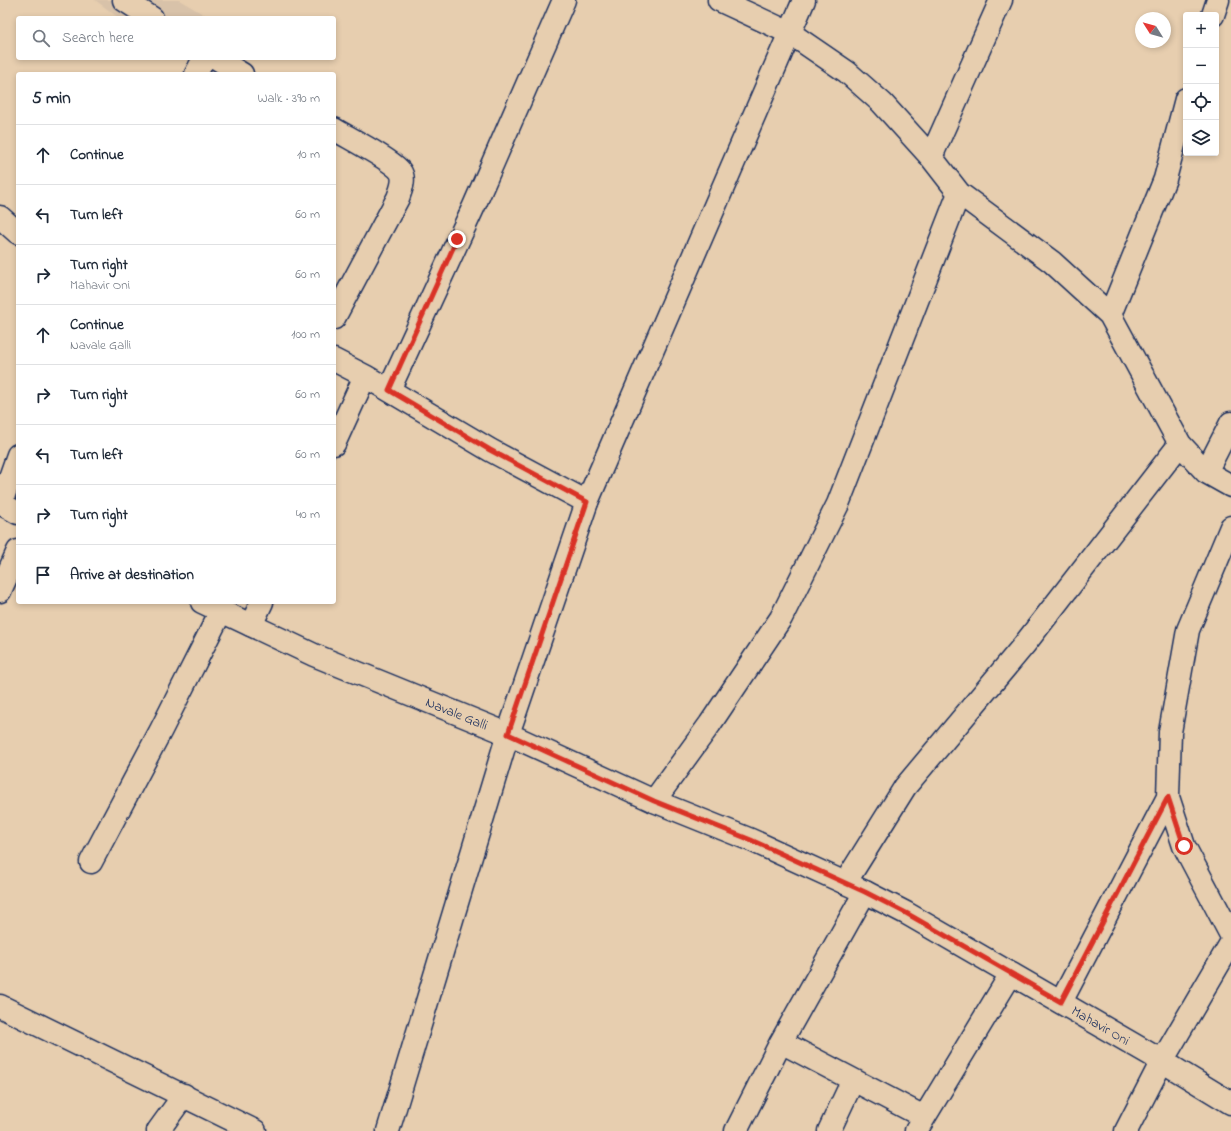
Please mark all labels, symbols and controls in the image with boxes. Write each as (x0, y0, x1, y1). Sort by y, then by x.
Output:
north arrow (1135, 12, 1171, 48)
map controls (1183, 12, 1219, 156)
button: + (1183, 12, 1219, 48)
search box (16, 16, 336, 60)
icon: search (30, 27, 52, 49)
text: Search here (62, 27, 134, 49)
button: − (1183, 48, 1219, 84)
button: locate (1183, 84, 1219, 120)
text: 5 min (32, 86, 71, 111)
text: Walk · 390 m (258, 89, 320, 108)
button: layers (1183, 120, 1219, 156)
icon: ahead (32, 144, 54, 166)
text: Continue (70, 144, 124, 166)
text: 10 m (297, 145, 320, 164)
icon: left (32, 204, 54, 226)
text: Turn left (70, 204, 123, 226)
text: 60 m (295, 205, 320, 224)
route end (448, 230, 466, 248)
text: Turn right (70, 254, 128, 276)
icon: right (32, 264, 54, 286)
text: 60 m (295, 265, 320, 284)
text: Mahavir Oni (70, 276, 130, 295)
text: Continue (70, 314, 124, 336)
icon: ahead (32, 324, 54, 346)
text: 100 m (291, 325, 320, 344)
text: Navale Galli (70, 336, 131, 355)
icon: right (32, 384, 54, 406)
text: Turn right (70, 384, 128, 406)
text: 60 m (295, 385, 320, 404)
icon: left (32, 444, 54, 466)
text: Turn left (70, 444, 123, 466)
text: 60 m (295, 445, 320, 464)
icon: right (32, 504, 54, 526)
text: Turn right (70, 504, 128, 526)
text: 40 m (296, 505, 320, 524)
icon: arrive (32, 564, 54, 586)
text: Arrive at destination (70, 564, 194, 586)
street label: Navale Galli (422, 692, 491, 736)
route start (1175, 837, 1193, 855)
street label: Mahavir Oni (1067, 1001, 1133, 1052)

